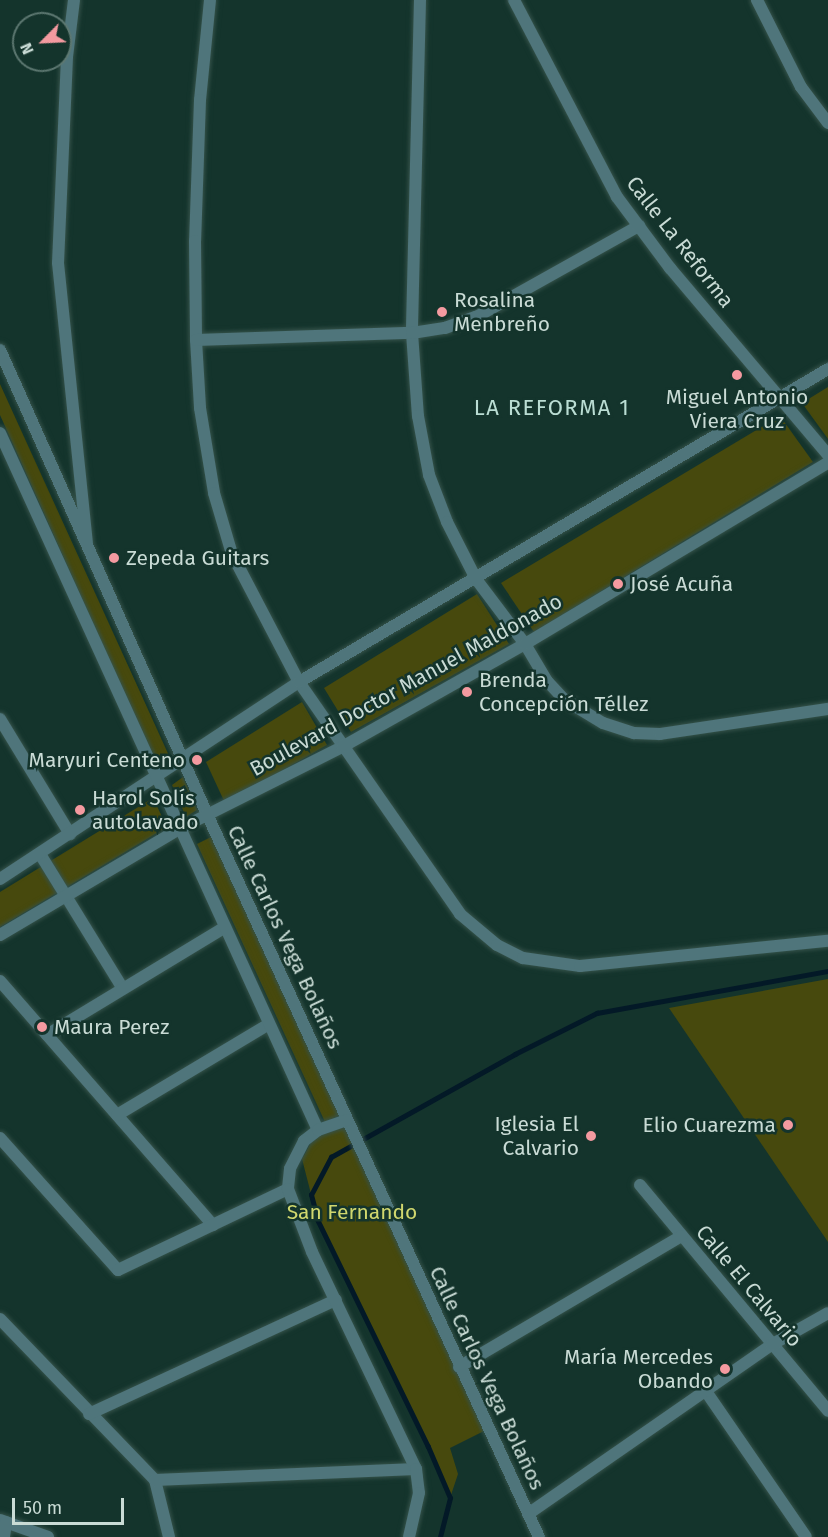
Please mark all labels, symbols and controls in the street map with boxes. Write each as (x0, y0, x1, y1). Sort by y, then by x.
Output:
north arrow (12, 12, 72, 72)
text: N (16, 40, 38, 57)
street label: Calle La Reforma (621, 171, 739, 313)
place label: Rosalina Menbreño (454, 287, 550, 337)
marker: Rosalina Menbreño (435, 305, 449, 319)
marker: Miguel Antonio Viera Cruz (730, 368, 744, 382)
place label: Miguel Antonio Viera Cruz (666, 384, 808, 434)
district label: LA REFORMA 1 (474, 395, 630, 421)
place label: Zepeda Guitars (126, 545, 269, 571)
marker: Zepeda Guitars (107, 551, 121, 565)
place label: José Acuña (630, 571, 733, 597)
marker: José Acuña (611, 577, 625, 591)
street label: Boulevard Doctor Manuel Maldonado (245, 588, 567, 782)
place label: Brenda Concepción Téllez (479, 667, 648, 717)
marker: Brenda Concepción Téllez (460, 685, 474, 699)
place label: Maryuri Centeno (29, 747, 185, 773)
marker: Maryuri Centeno (190, 753, 204, 767)
place label: Harol Solís autolavado (92, 785, 199, 835)
marker: Harol Solís autolavado (73, 803, 87, 817)
street label: Calle Carlos Vega Bolaños (222, 821, 348, 1053)
place label: Maura Perez (54, 1014, 169, 1040)
marker: Maura Perez (35, 1020, 49, 1034)
place label: Iglesia El Calvario (494, 1111, 579, 1161)
place label: Elio Cuarezma (643, 1112, 776, 1138)
marker: Elio Cuarezma (781, 1118, 795, 1132)
marker: Iglesia El Calvario (584, 1129, 598, 1143)
park label: San Fernando (287, 1199, 417, 1225)
street label: Calle El Calvario (691, 1220, 807, 1352)
street label: Calle Carlos Vega Bolaños (424, 1262, 550, 1494)
place label: María Mercedes Obando (564, 1344, 713, 1394)
marker: María Mercedes Obando (718, 1362, 732, 1376)
scale bar (15, 1486, 128, 1524)
text: 50 m (23, 1497, 62, 1519)

